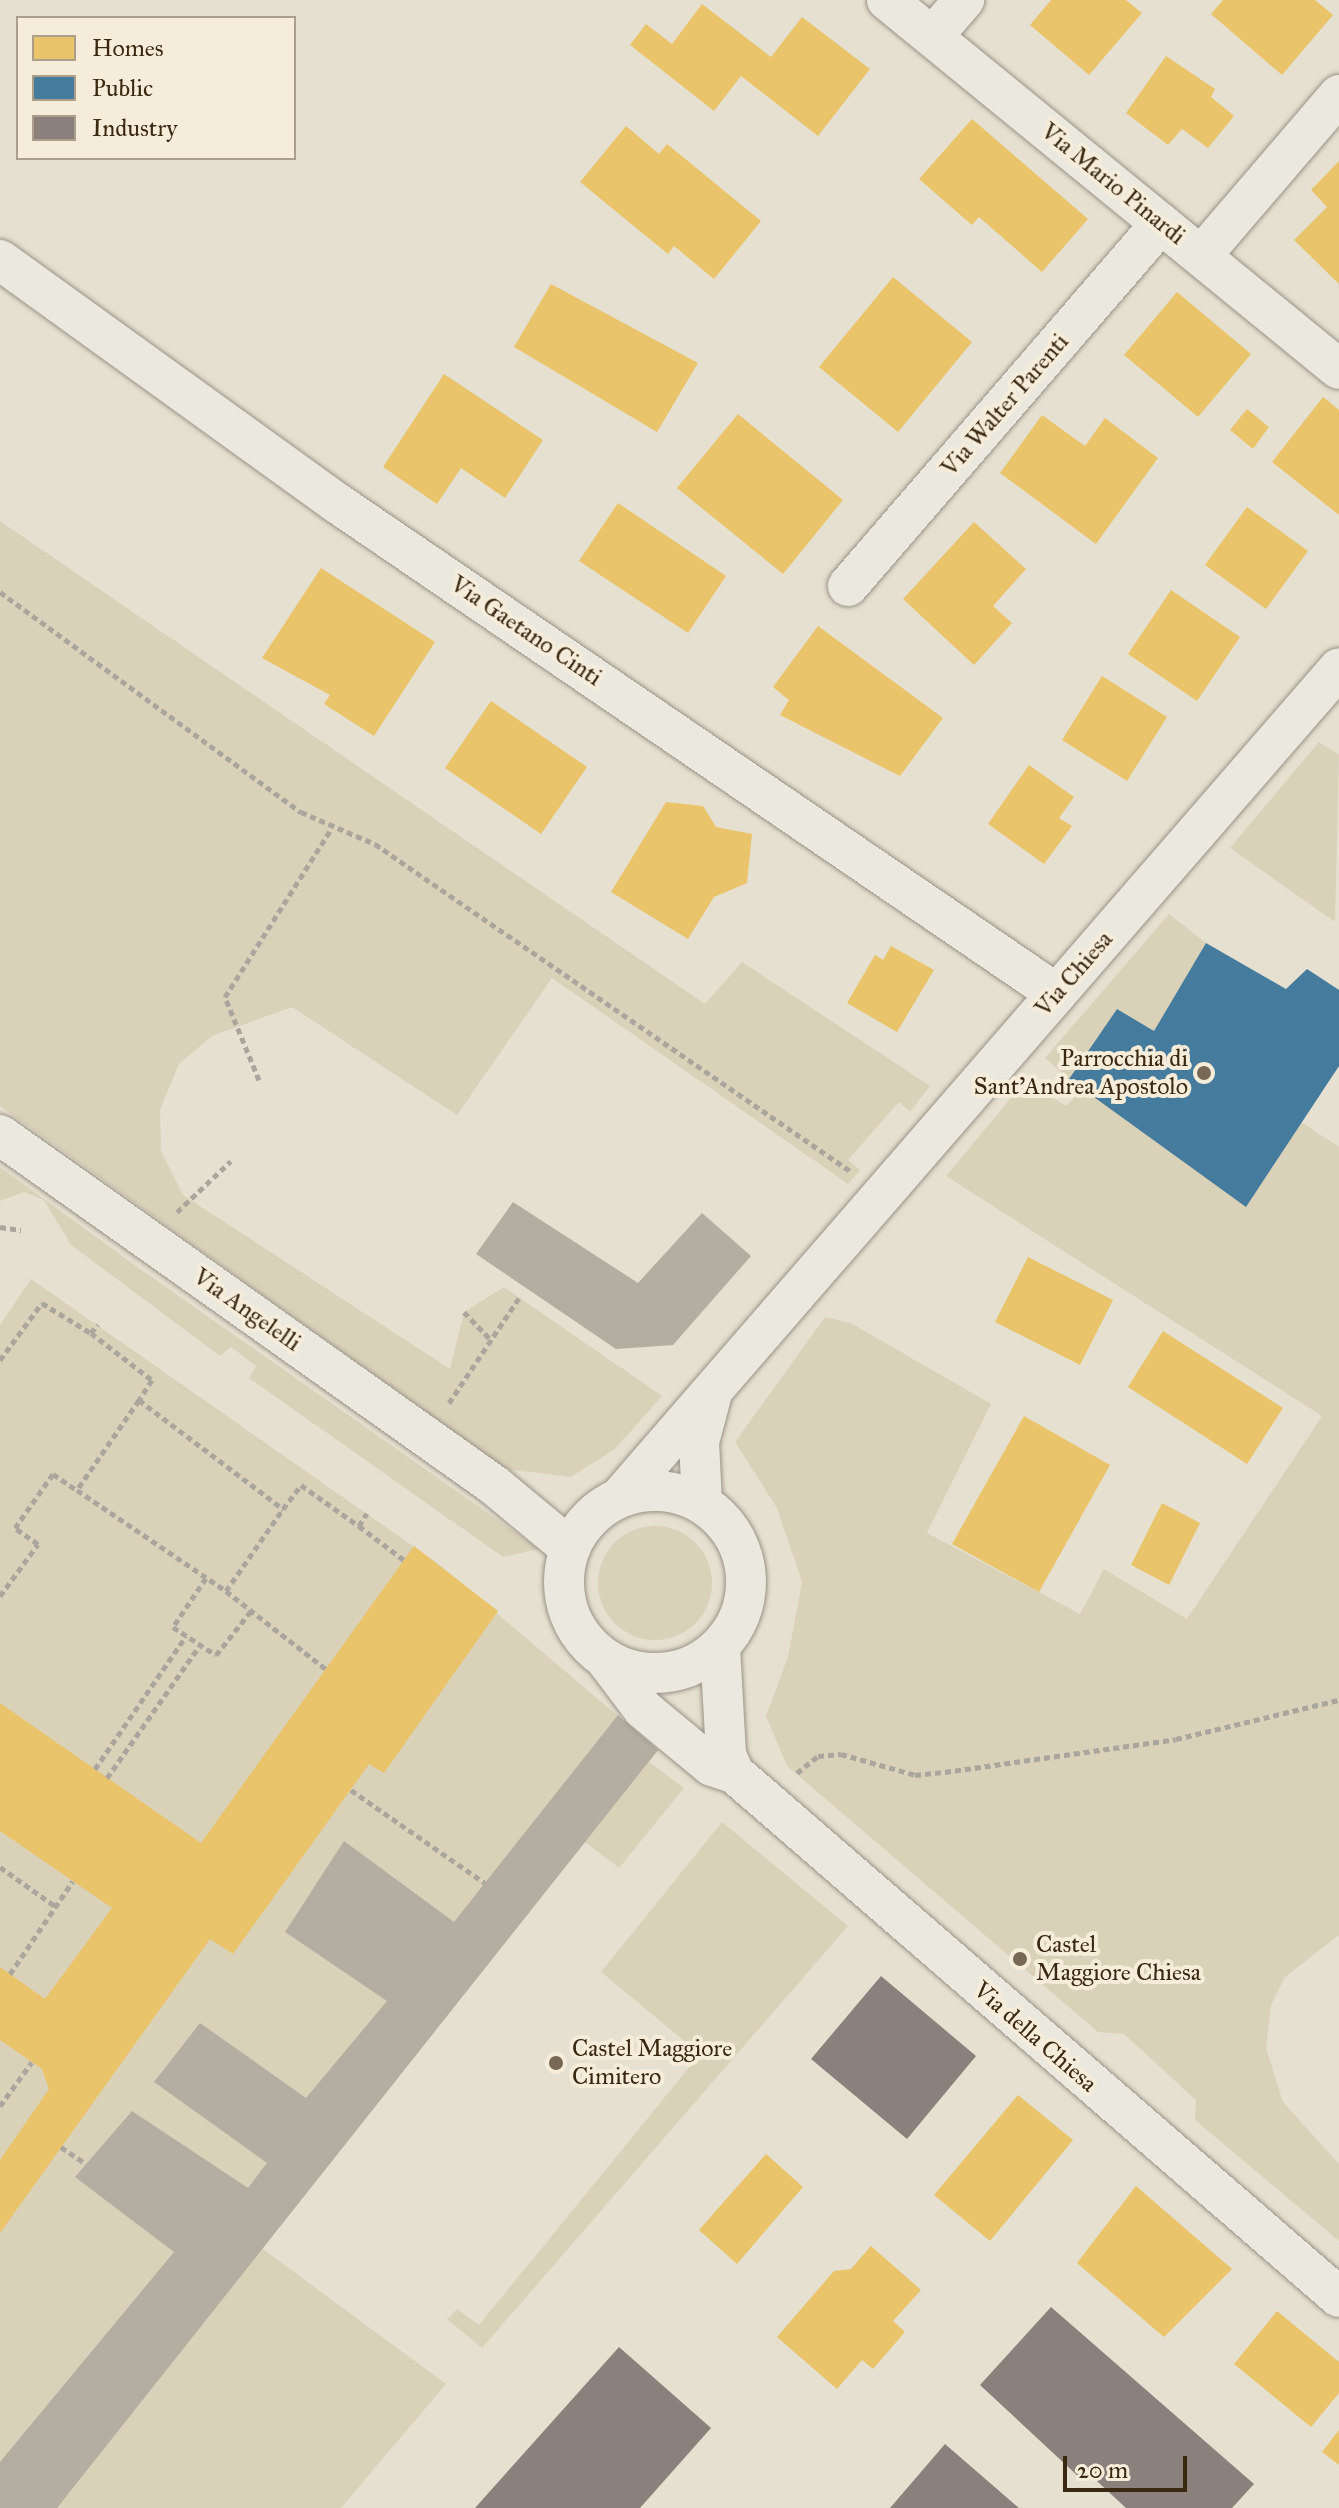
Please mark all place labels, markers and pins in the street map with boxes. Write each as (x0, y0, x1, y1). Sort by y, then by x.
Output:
place label: Parrocchia di Sant'Andrea Apostolo (974, 1045, 1188, 1101)
marker: Parrocchia di Sant'Andrea Apostolo (1195, 1064, 1213, 1082)
place label: Castel Maggiore Chiesa (1036, 1931, 1201, 1987)
marker: Castel Maggiore Chiesa (1011, 1950, 1029, 1968)
place label: Castel Maggiore Cimitero (572, 2035, 732, 2091)
marker: Castel Maggiore Cimitero (547, 2054, 565, 2072)

